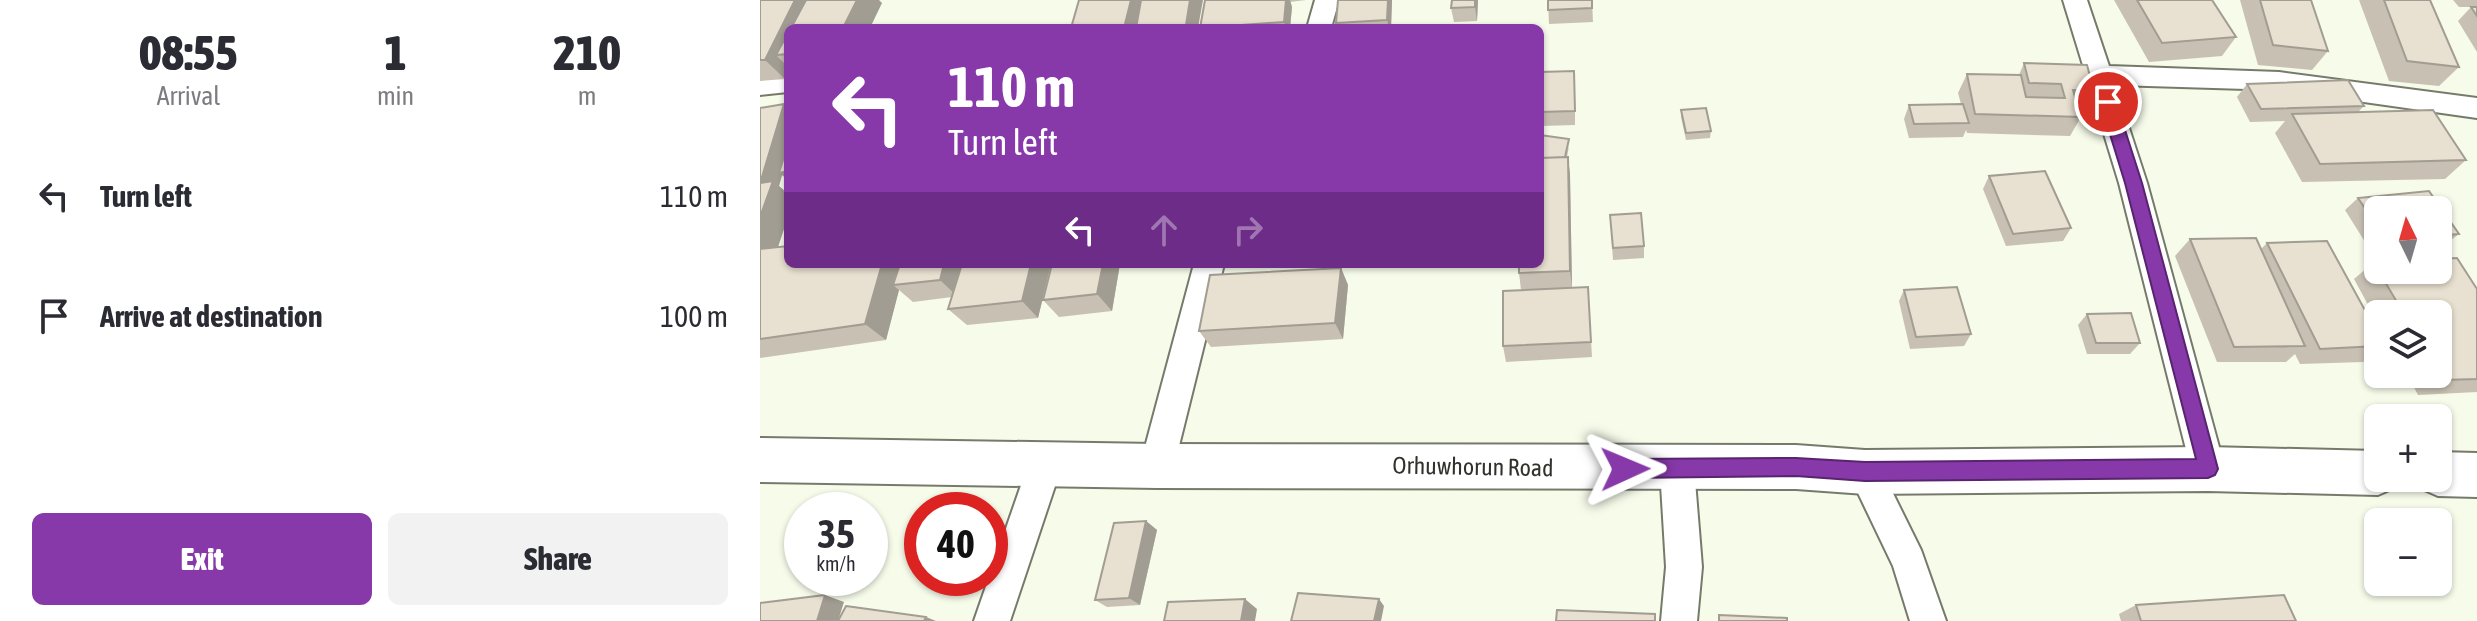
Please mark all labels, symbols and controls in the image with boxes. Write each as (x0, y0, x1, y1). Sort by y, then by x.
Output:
text: 08:55 (139, 25, 238, 80)
text: 1 (384, 25, 407, 80)
text: 210 (553, 25, 621, 80)
text: 110 m (948, 55, 1075, 119)
icon: left (816, 56, 920, 160)
pin (2074, 68, 2142, 136)
icon: arrive (2086, 80, 2130, 124)
text: Arrival (157, 81, 220, 111)
text: min (377, 81, 414, 111)
text: m (578, 81, 596, 111)
text: Turn left (948, 121, 1058, 163)
icon: left (32, 174, 76, 218)
text: Turn left (100, 179, 192, 213)
text: 110 m (660, 179, 728, 213)
north arrow (2364, 196, 2452, 284)
map controls (2364, 196, 2452, 596)
icon: left (1058, 208, 1102, 252)
icon: ahead (1142, 208, 1186, 252)
icon: right (1226, 208, 1270, 252)
icon: arrive (32, 294, 76, 338)
text: Arrive at destination (100, 299, 322, 333)
text: 100 m (660, 299, 728, 333)
button: layers (2364, 300, 2452, 388)
button: + (2364, 404, 2452, 492)
position arrow (1583, 427, 1667, 511)
street label: Orhuwhorun Road (1392, 452, 1554, 481)
speed limit sign: 40 (904, 492, 1008, 596)
button: − (2364, 508, 2452, 596)
text: 35 (817, 511, 855, 556)
button: Exit (32, 513, 372, 605)
button: Share (388, 513, 728, 605)
text: km/h (816, 552, 856, 575)

